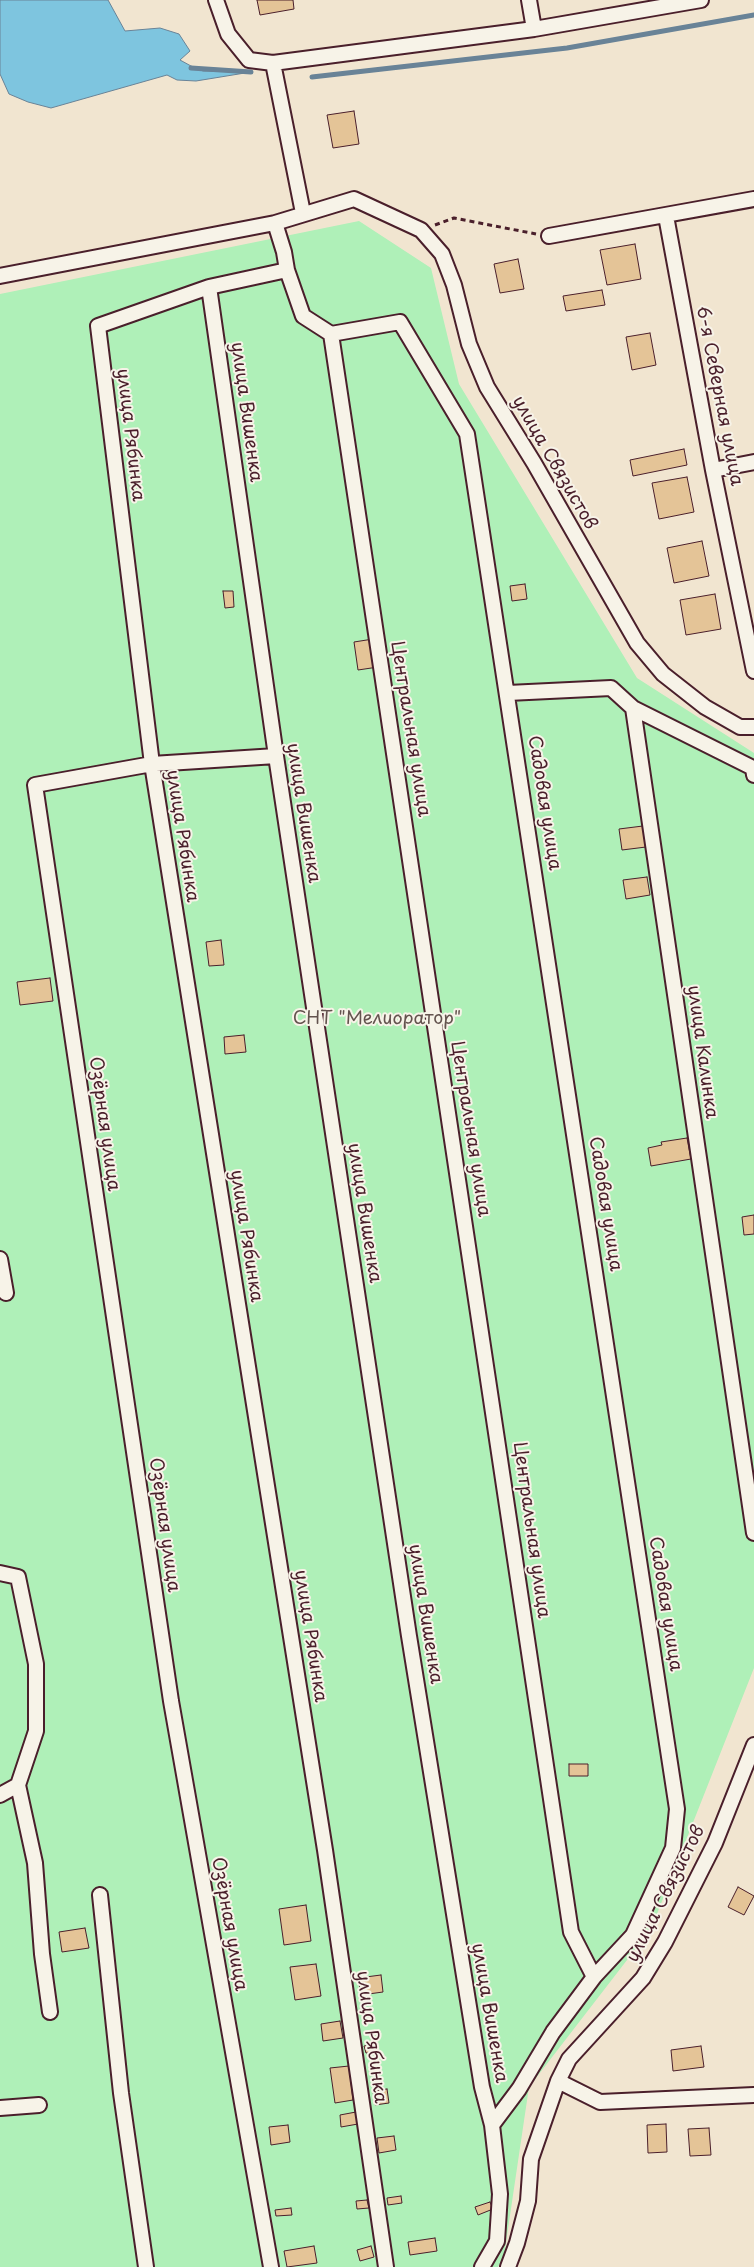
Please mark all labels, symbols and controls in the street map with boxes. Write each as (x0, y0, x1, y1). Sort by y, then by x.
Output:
street label: 6-я Северная улица (691, 304, 747, 488)
street label: улица Вишенка (225, 341, 267, 483)
street label: улица Рябинка (111, 367, 149, 503)
street label: улица Связистов (507, 392, 601, 534)
street label: Центральная улица (385, 640, 435, 818)
street label: Садовая улица (523, 734, 565, 872)
street label: улица Вишенка (281, 742, 325, 884)
street label: улица Рябинка (161, 768, 203, 904)
street label: улица Калинка (682, 984, 722, 1120)
park label: СНТ "Мелиоратор" (293, 1008, 461, 1030)
street label: Центральная улица (445, 1040, 495, 1218)
street label: Озёрная улица (84, 1055, 124, 1193)
street label: Садовая улица (584, 1135, 626, 1273)
street label: улица Вишенка (342, 1142, 386, 1284)
street label: улица Рябинка (225, 1168, 267, 1304)
street label: Центральная улица (508, 1441, 554, 1619)
street label: Озёрная улица (144, 1456, 184, 1594)
street label: Садовая улица (644, 1535, 686, 1673)
street label: улица Вишенка (403, 1543, 447, 1685)
street label: улица Рябинка (289, 1568, 331, 1704)
street label: улица Связистов (622, 1822, 710, 1966)
street label: Озёрная улица (207, 1855, 251, 1993)
street label: улица Вишенка (466, 1942, 512, 2084)
street label: улица Рябинка (351, 1969, 391, 2105)

